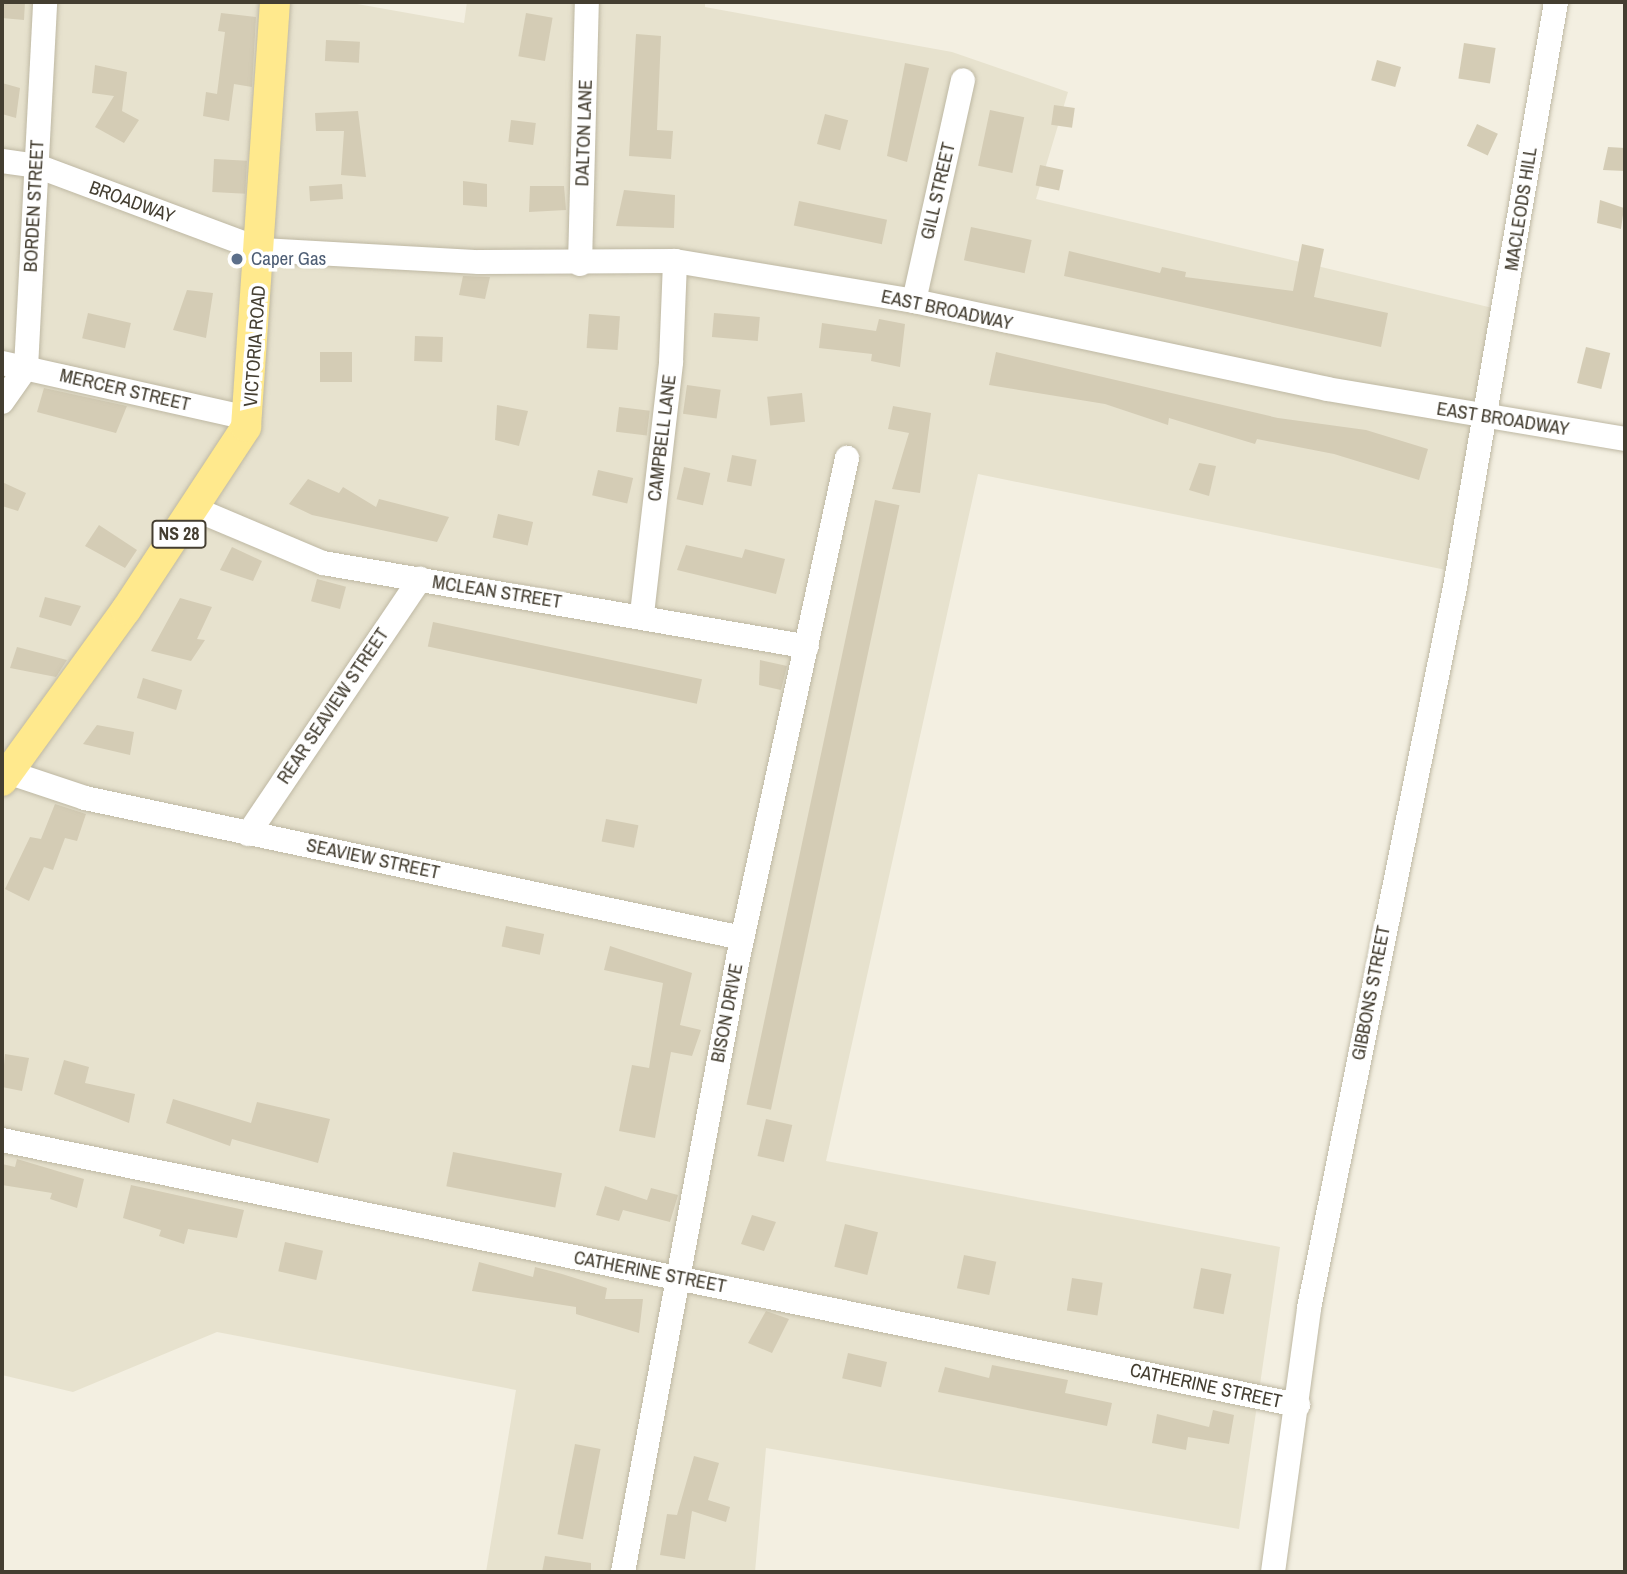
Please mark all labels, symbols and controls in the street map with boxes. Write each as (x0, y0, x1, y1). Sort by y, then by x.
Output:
street label: DALTON LANE (571, 79, 597, 187)
street label: BORDEN STREET (19, 139, 49, 273)
street label: GILL STREET (916, 140, 960, 242)
street label: MACLEODS HILL (1500, 146, 1542, 272)
street label: BROADWAY (86, 176, 178, 228)
place label: Caper Gas (251, 248, 326, 270)
marker: Caper Gas (229, 251, 245, 267)
street label: VICTORIA ROAD (239, 284, 271, 408)
street label: EAST BROADWAY (879, 285, 1015, 335)
street label: MERCER STREET (57, 364, 193, 416)
street label: CAMPBELL LANE (643, 373, 681, 503)
street label: EAST BROADWAY (1435, 397, 1571, 441)
road number: NS 28 (151, 520, 207, 548)
street label: MCLEAN STREET (431, 571, 563, 613)
street label: REAR SEAVIEW STREET (272, 624, 394, 788)
street label: SEAVIEW STREET (304, 834, 442, 884)
street label: GIBBONS STREET (1347, 924, 1395, 1062)
street label: BISON DRIVE (706, 962, 748, 1064)
street label: CATHERINE STREET (572, 1246, 728, 1298)
street label: CATHERINE STREET (1128, 1359, 1284, 1413)

